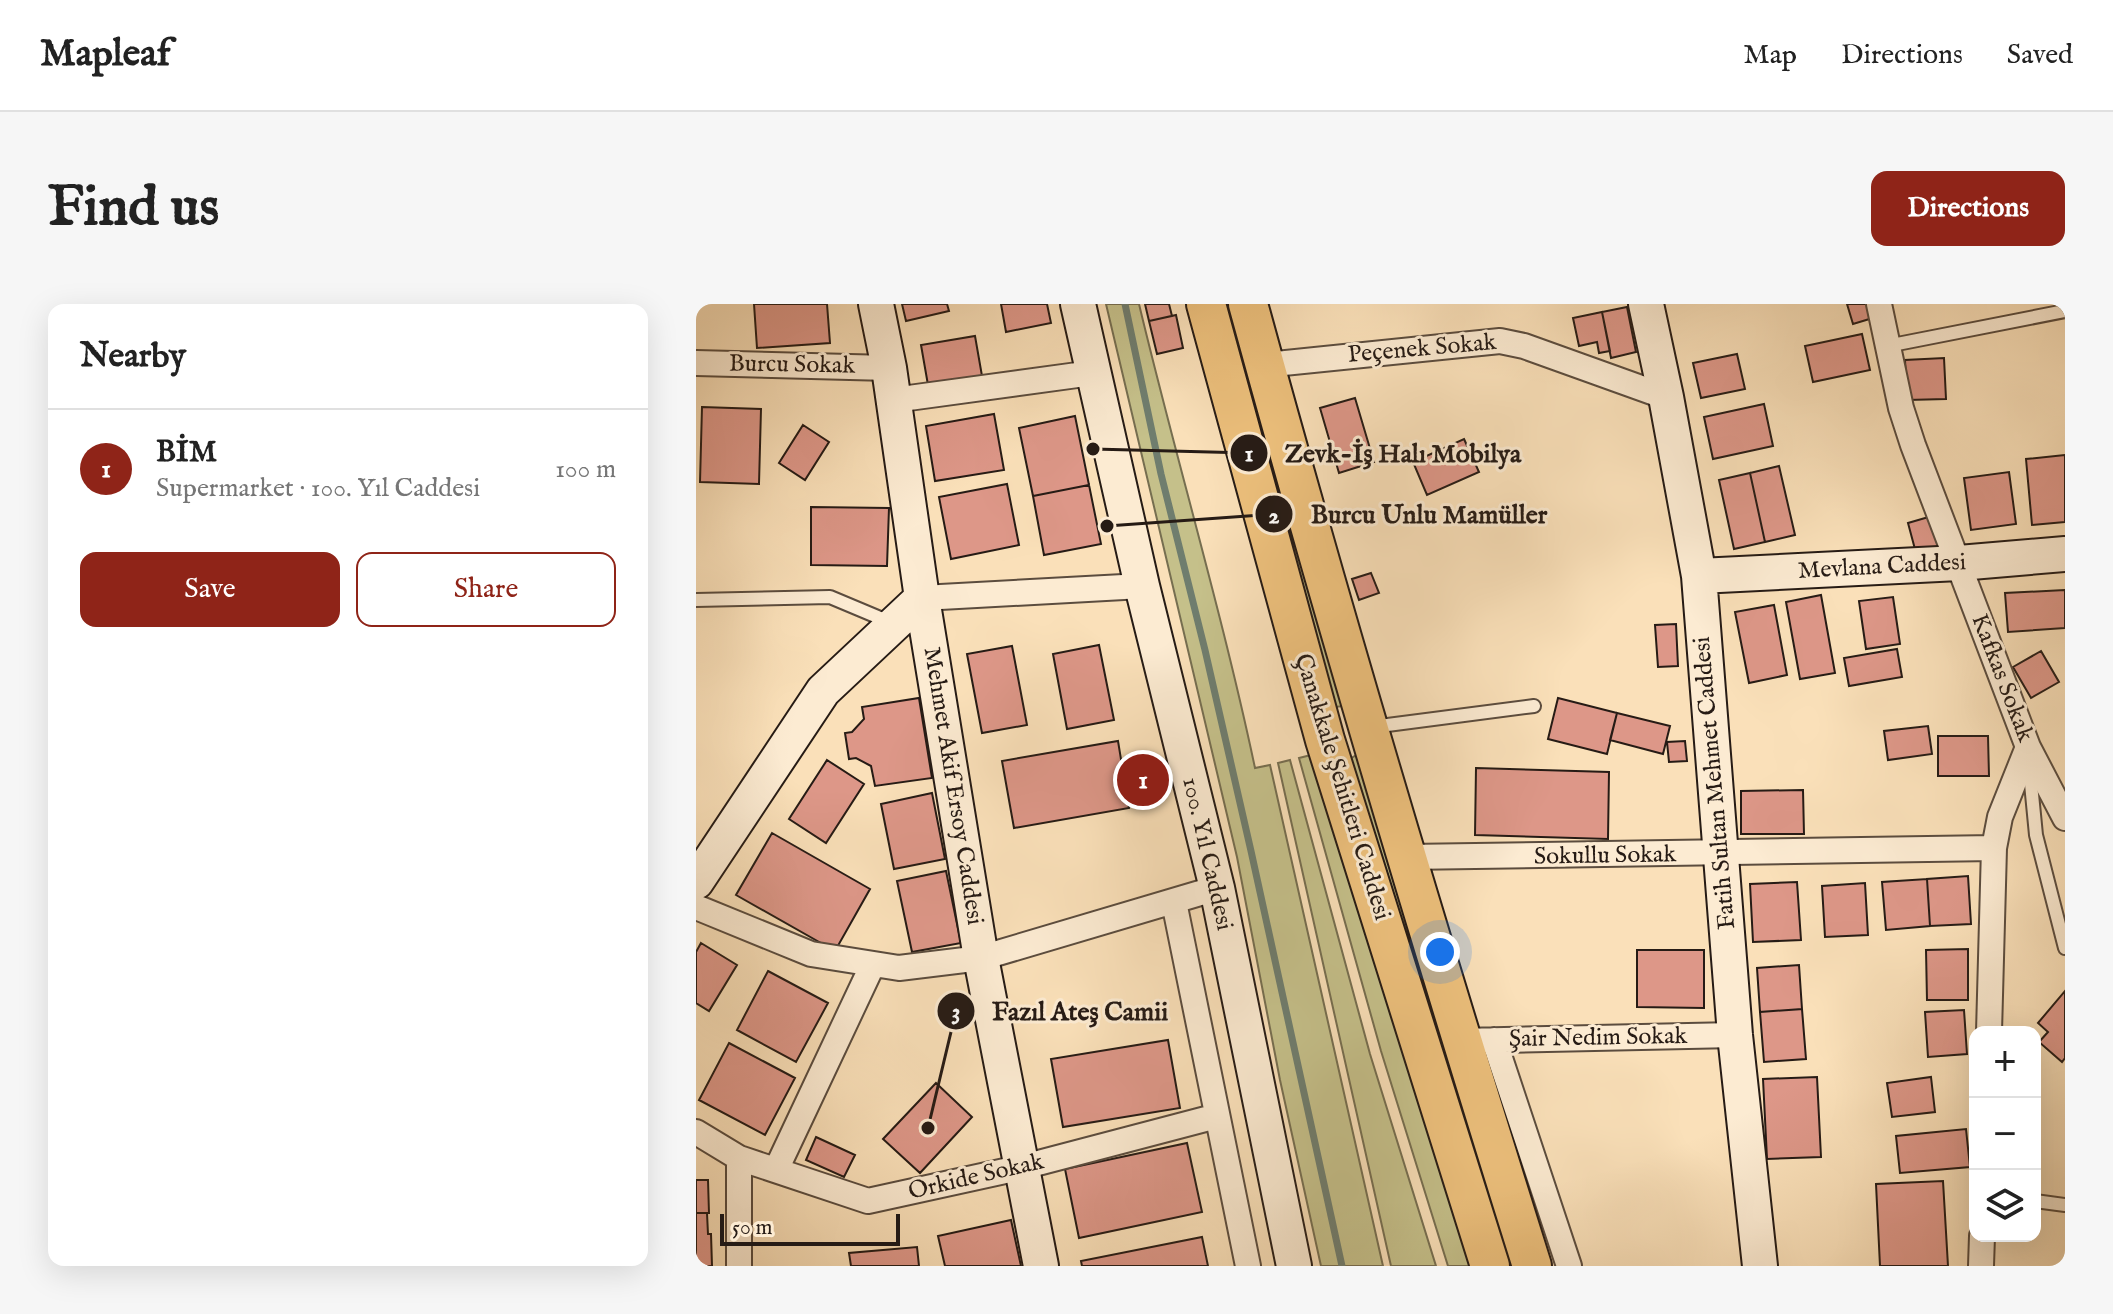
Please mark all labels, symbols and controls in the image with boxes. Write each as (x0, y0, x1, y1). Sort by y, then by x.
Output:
text: Mapleaf (40, 31, 170, 79)
text: Map (1743, 38, 1797, 73)
text: Directions (1841, 38, 1963, 73)
text: Saved (2007, 38, 2073, 73)
button: Directions (1871, 171, 2065, 246)
text: Find us (48, 173, 219, 244)
street label: Peçenek Sokak (1346, 327, 1498, 371)
text: Nearby (80, 335, 186, 378)
street label: Burcu Sokak (729, 348, 856, 382)
callout: Zevk-İş Halı Mobilya (1229, 428, 1537, 478)
text: BİM (156, 434, 217, 472)
text: Zevk-İş Halı Mobilya (1285, 438, 1522, 471)
text: 1 (1245, 439, 1254, 470)
text: 1 (101, 453, 111, 486)
text: 100 m (555, 453, 616, 486)
text: Supermarket · 100. Yıl Caddesi (156, 472, 480, 505)
callout: Burcu Unlu Mamüller (1254, 489, 1563, 539)
text: Burcu Unlu Mamüller (1311, 499, 1548, 532)
text: 2 (1268, 501, 1280, 532)
street label: Mevlana Caddesi (1797, 547, 1967, 587)
button: Save (80, 552, 340, 627)
button: Share (356, 552, 616, 627)
street label: Kafkas Sokak (1963, 610, 2041, 746)
street label: Fatih Sultan Mehmet Caddesi (1687, 635, 1743, 931)
street label: Mehmet Akif Ersoy Caddesi (916, 645, 990, 927)
street label: Çanakkale Şehitleri Caddesi (1287, 650, 1397, 924)
pin: 1 (1117, 750, 1169, 810)
street label: 100. Yıl Caddesi (1174, 774, 1240, 934)
street label: Sokullu Sokak (1534, 839, 1677, 873)
your location (1420, 932, 1460, 972)
callout: Fazıl Ateş Camii (936, 986, 1184, 1036)
text: Fazıl Ateş Camii (992, 996, 1168, 1029)
text: 3 (952, 997, 960, 1028)
street label: Şair Nedim Sokak (1508, 1021, 1688, 1055)
map controls (1969, 1026, 2041, 1242)
button: + (1969, 1026, 2041, 1098)
button: − (1969, 1098, 2041, 1170)
street label: Orkide Sokak (905, 1146, 1047, 1208)
button: layers (1969, 1170, 2041, 1242)
scale bar (720, 1210, 900, 1246)
text: 50 m (732, 1214, 773, 1242)

